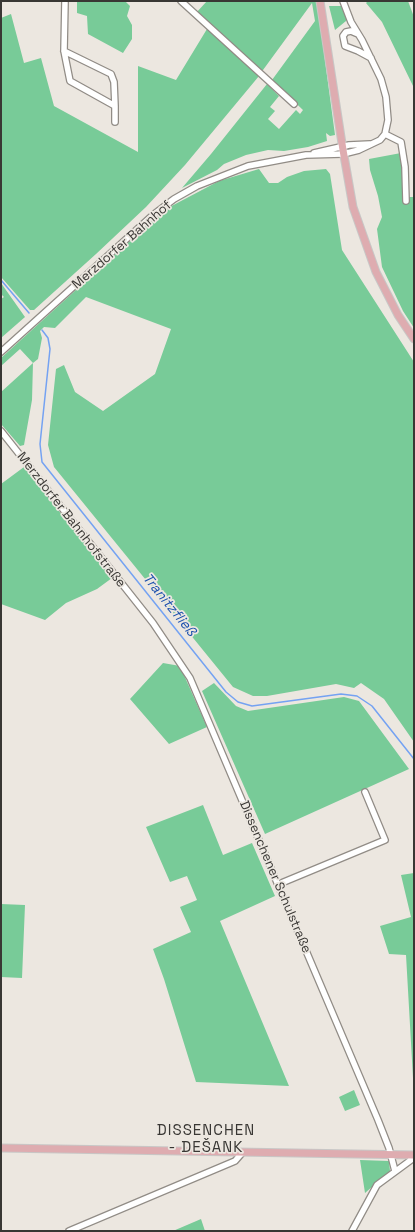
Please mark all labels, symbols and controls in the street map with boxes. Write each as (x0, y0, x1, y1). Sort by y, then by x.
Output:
street label: Merzdorfer Bahnhof (69, 198, 175, 292)
street label: Merzdorfer Bahnhofstraße (13, 449, 129, 591)
water label: Tranitzfließ (139, 570, 199, 640)
street label: Dissenchener Schulstraße (236, 798, 314, 956)
district label: DISSENCHEN - DEŠANK (157, 1122, 255, 1157)

